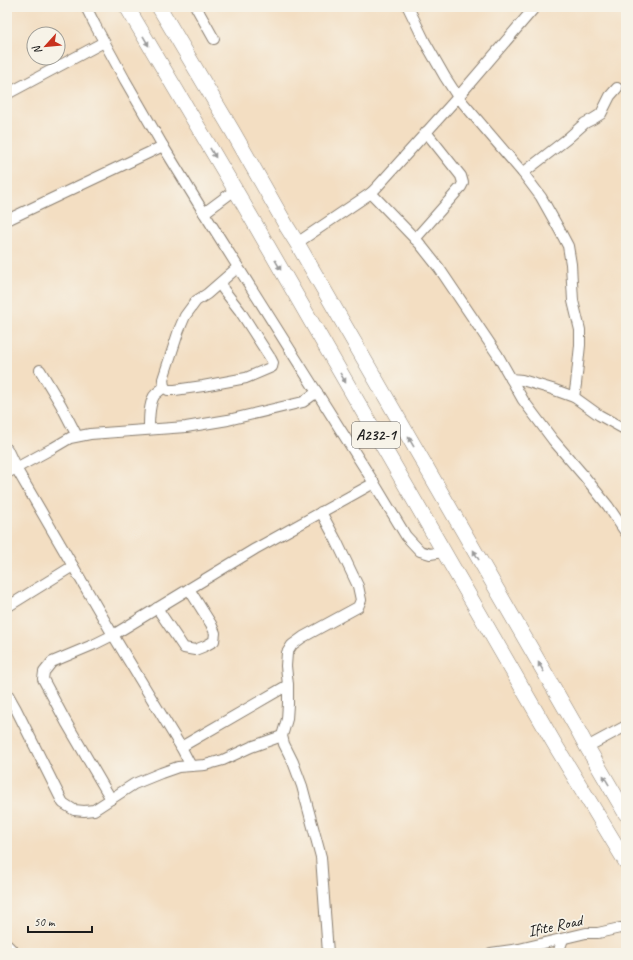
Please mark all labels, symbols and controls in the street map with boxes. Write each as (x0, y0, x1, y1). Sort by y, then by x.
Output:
north arrow (26, 26, 66, 66)
one-way arrow (143, 35, 150, 47)
text: N (28, 42, 45, 57)
one-way arrow (209, 147, 216, 159)
one-way arrow (275, 259, 282, 271)
one-way arrow (339, 372, 346, 384)
road number: A232-1 (352, 422, 400, 448)
one-way arrow (408, 436, 415, 448)
one-way arrow (473, 549, 480, 561)
one-way arrow (538, 661, 545, 673)
one-way arrow (603, 774, 610, 786)
scale bar (28, 908, 92, 934)
street label: Ifite Road (526, 910, 587, 942)
text: 50 m (34, 914, 56, 930)

